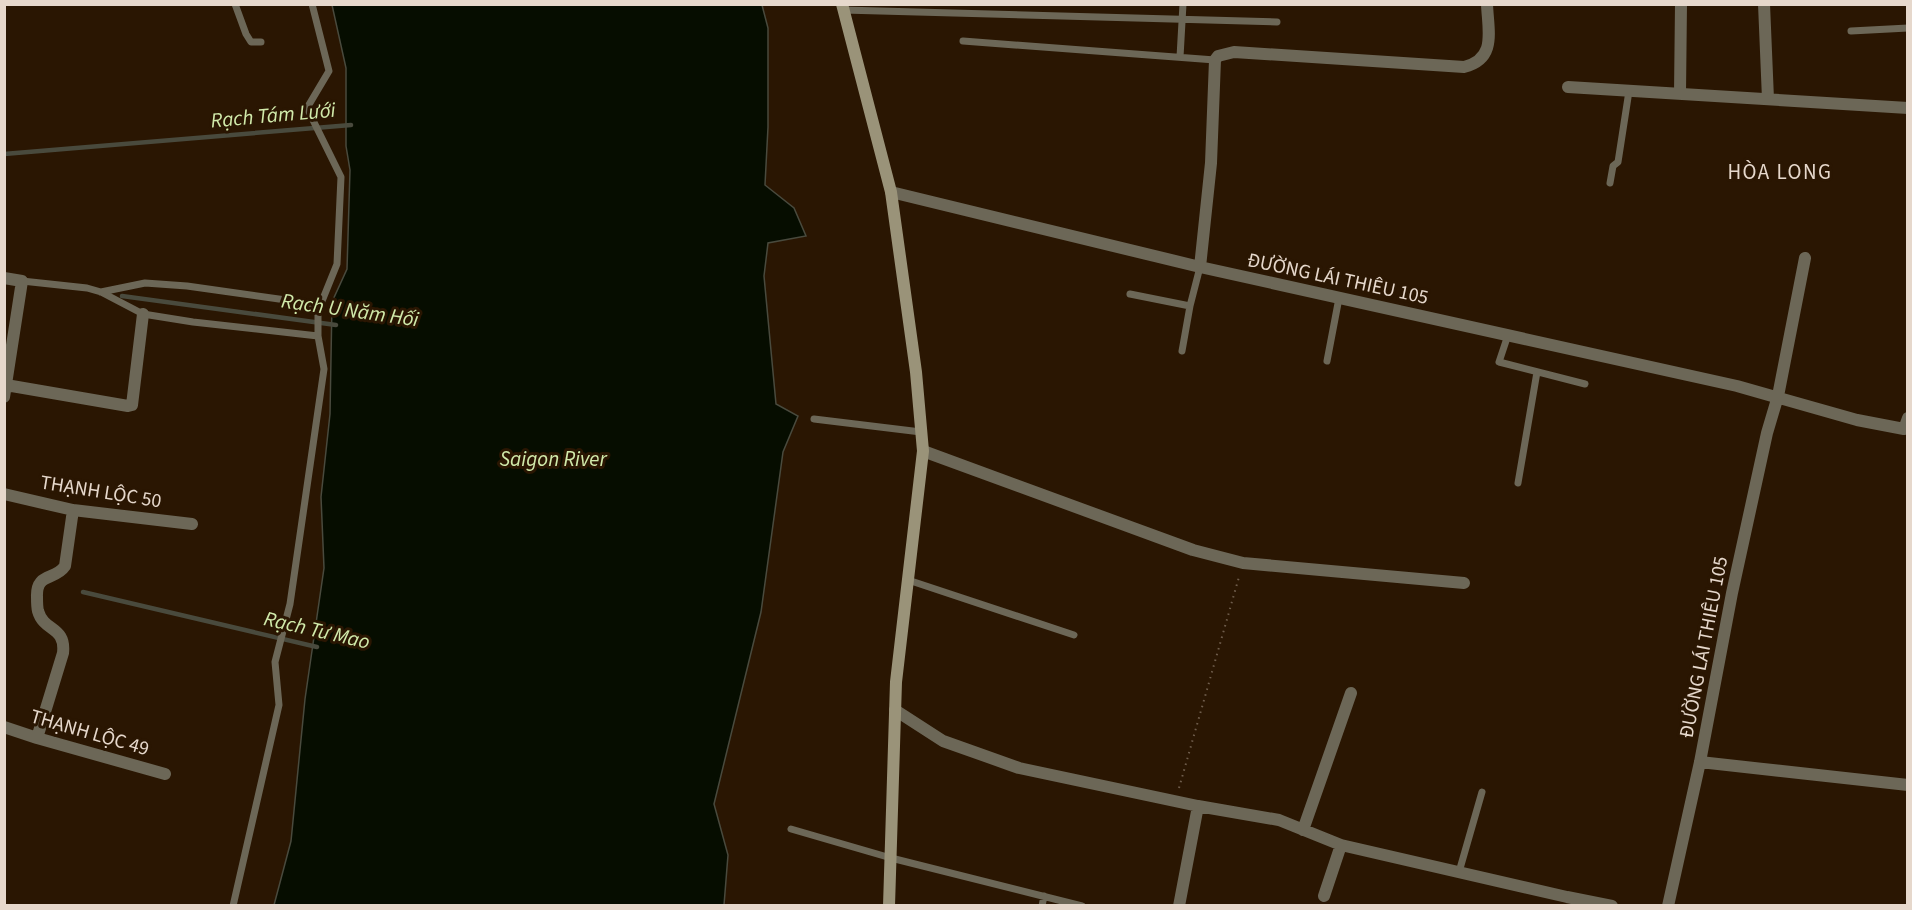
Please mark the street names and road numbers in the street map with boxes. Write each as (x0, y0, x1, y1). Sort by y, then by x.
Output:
street label: ĐƯỜNG LÁI THIÊU 105 (1245, 246, 1431, 312)
street label: THẠNH LỘC 50 (38, 469, 164, 515)
street label: ĐƯỜNG LÁI THIÊU 105 (1673, 554, 1735, 740)
street label: THẠNH LỘC 49 (27, 703, 152, 763)

